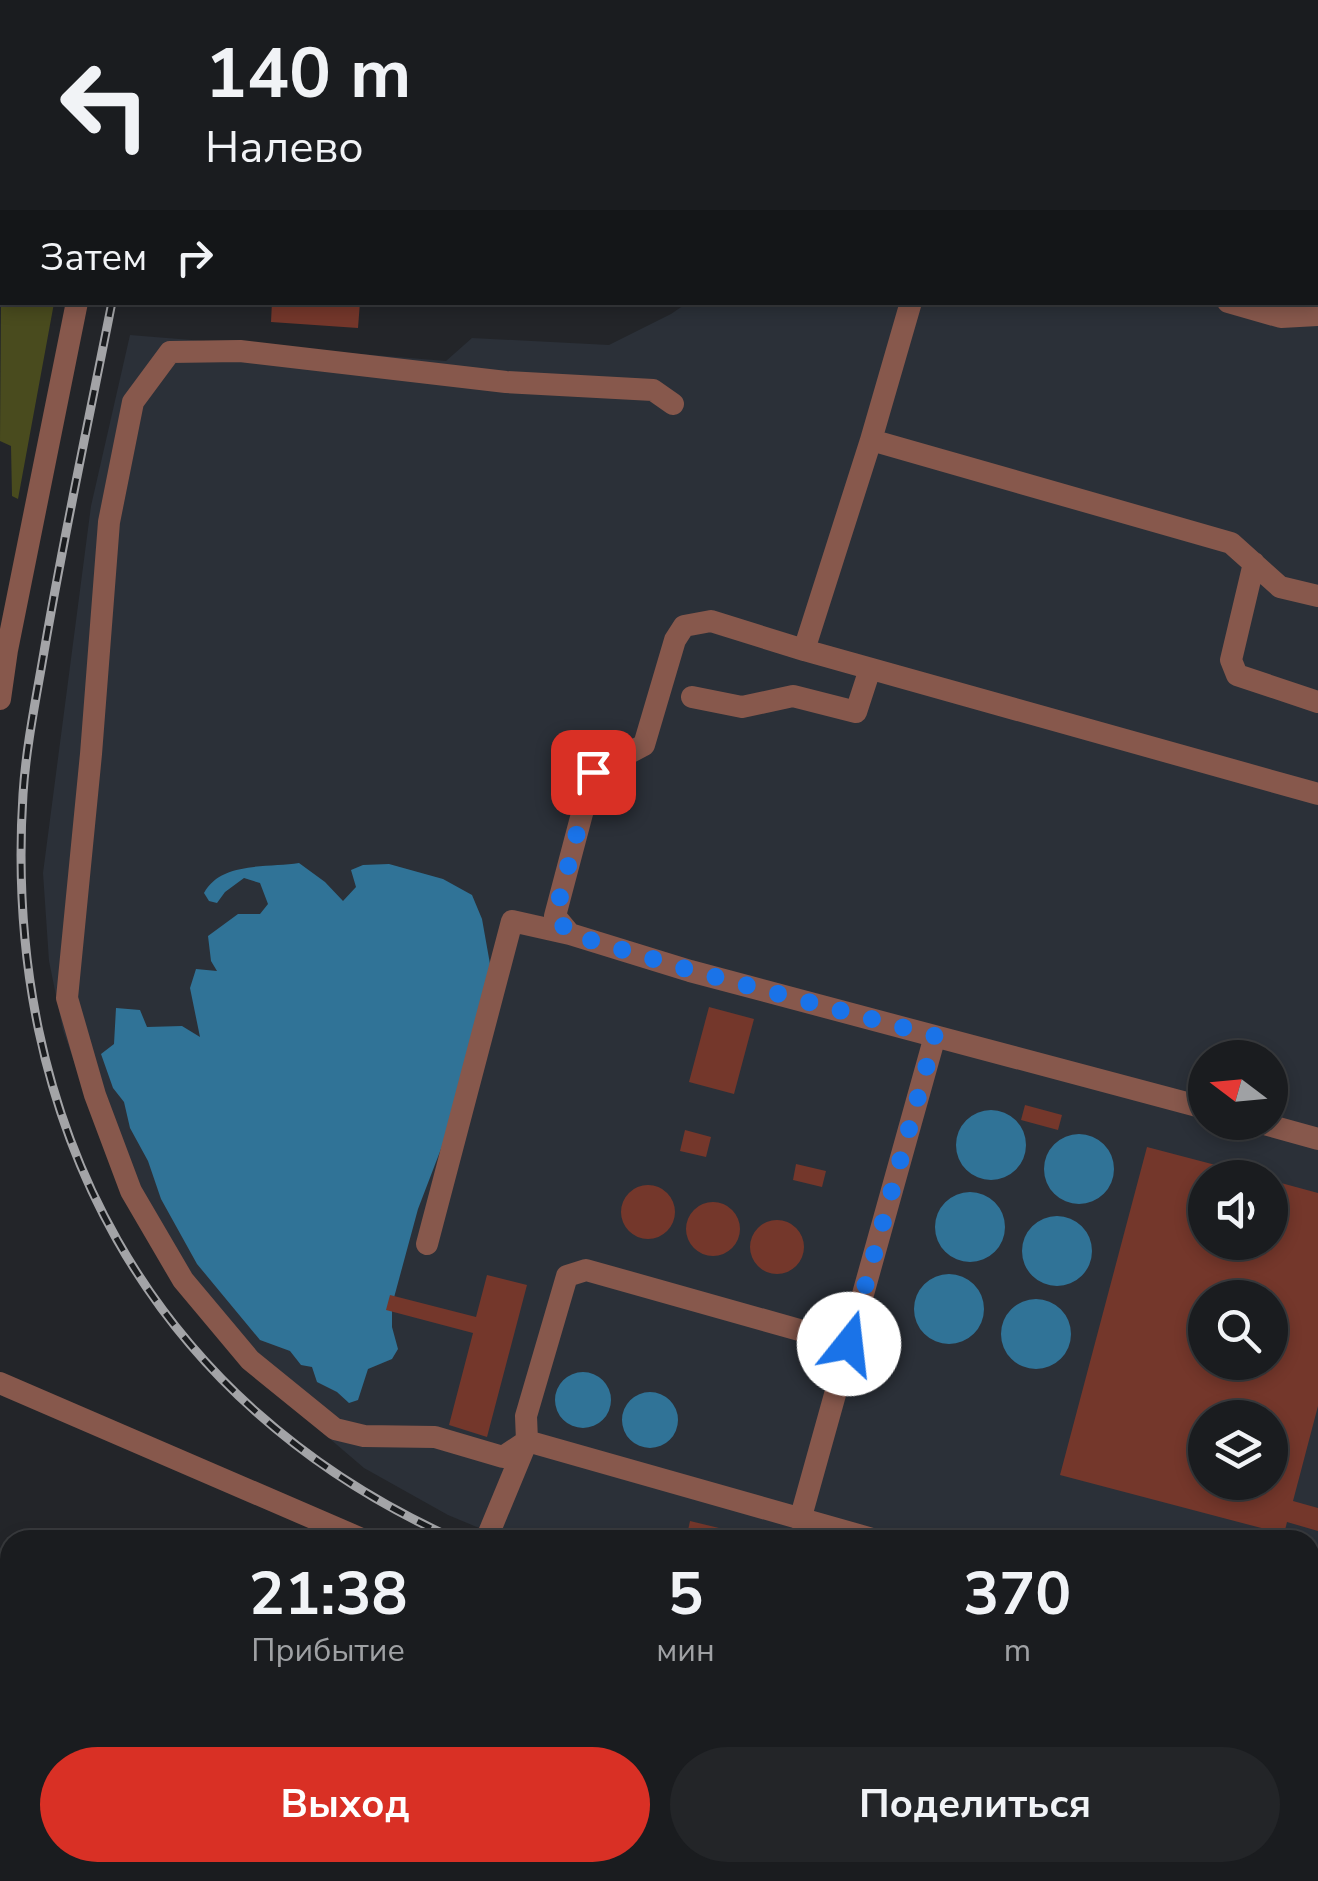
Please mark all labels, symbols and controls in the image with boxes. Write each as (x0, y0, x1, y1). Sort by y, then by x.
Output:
text: 140 m (205, 26, 411, 122)
icon: left (40, 40, 170, 170)
text: Налево (205, 117, 364, 178)
icon: right (167, 230, 222, 285)
text: Затем (40, 232, 147, 283)
pin (551, 730, 636, 815)
icon: arrive (566, 745, 621, 800)
north arrow (1188, 1040, 1288, 1140)
map controls (1188, 1040, 1288, 1500)
button: sound (1188, 1160, 1288, 1260)
button: search (1188, 1280, 1288, 1380)
position arrow (797, 1292, 901, 1396)
button: layers (1188, 1400, 1288, 1500)
text: 21:38 (249, 1553, 408, 1635)
text: 5 (667, 1553, 703, 1635)
text: 370 (963, 1553, 1071, 1635)
text: Прибытие (251, 1629, 405, 1672)
text: мин (656, 1629, 715, 1672)
text: m (1004, 1629, 1031, 1672)
button: Выход (40, 1747, 650, 1862)
button: Поделиться (670, 1747, 1280, 1862)

